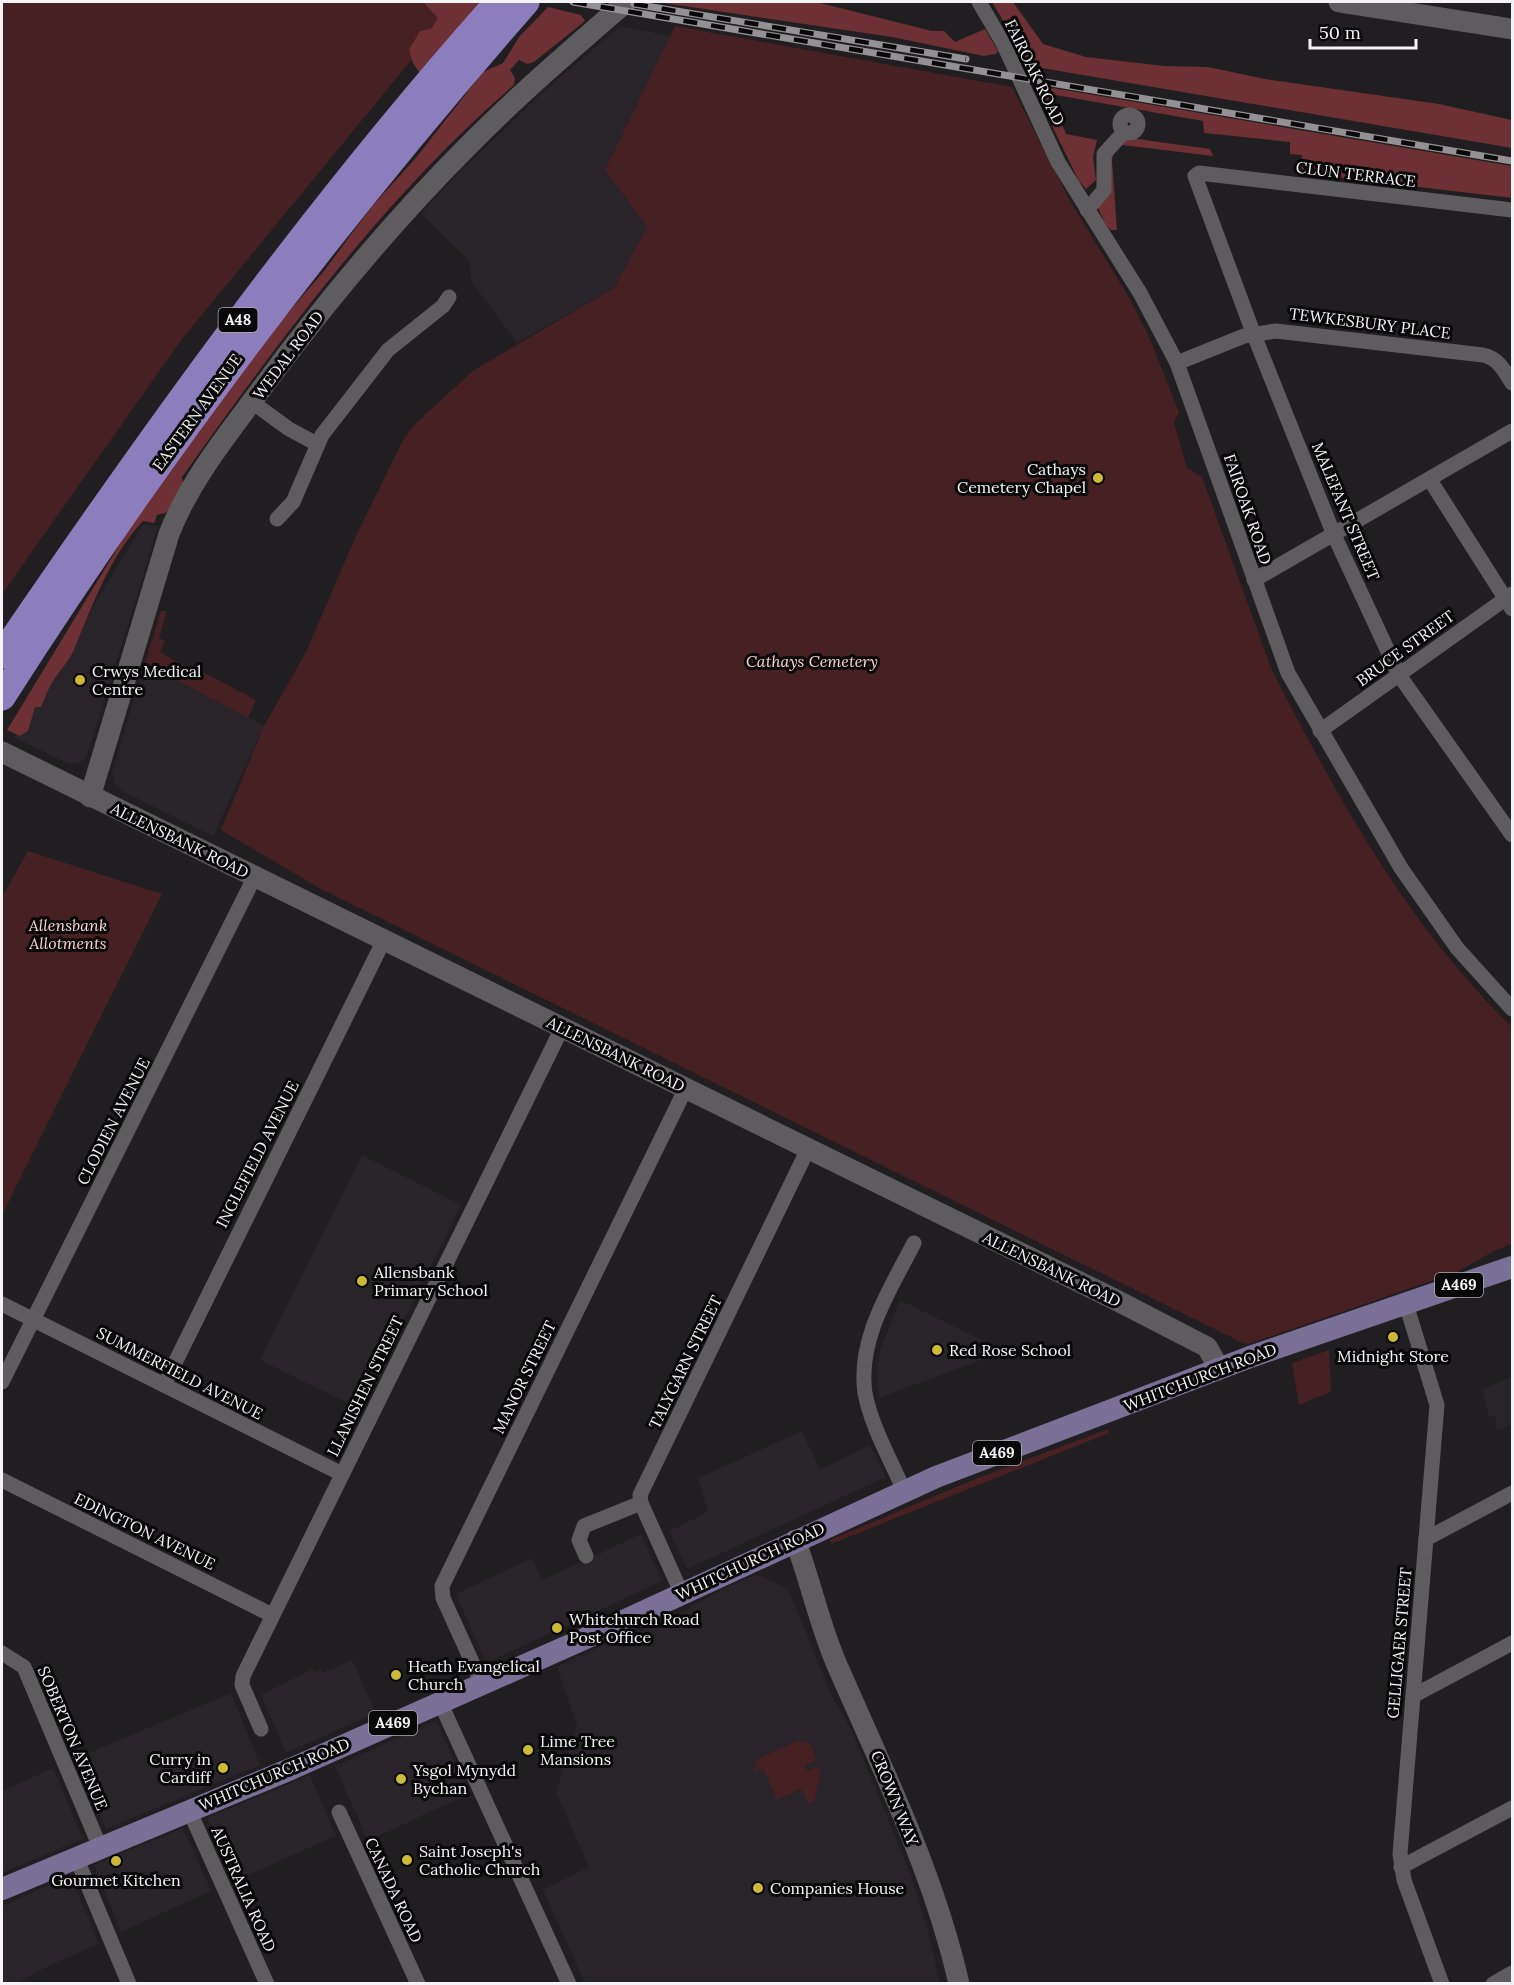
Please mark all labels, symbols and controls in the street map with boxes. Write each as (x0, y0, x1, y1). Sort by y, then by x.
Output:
scale bar (1310, 12, 1416, 50)
street label: FAIROAK ROAD (1001, 16, 1069, 128)
text: 50 m (1319, 21, 1361, 44)
street label: CLUN TERRACE (1295, 157, 1417, 191)
street label: TEWKESBURY PLACE (1288, 303, 1452, 343)
street label: WEDAL ROAD (248, 307, 328, 403)
road number: A48 (218, 308, 258, 332)
street label: EASTERN AVENUE (148, 350, 246, 474)
street label: MALEFANT STREET (1308, 439, 1384, 583)
street label: FAIROAK ROAD (1220, 451, 1276, 567)
place label: Cathays Cemetery Chapel (957, 459, 1086, 497)
marker: Cathays Cemetery Chapel (1091, 471, 1105, 485)
street label: BRUCE STREET (1352, 606, 1458, 690)
park label: Cathays Cemetery (746, 651, 878, 671)
place label: Crwys Medical Centre (92, 661, 201, 699)
marker: Crwys Medical Centre (73, 673, 87, 687)
street label: ALLENSBANK ROAD (107, 797, 252, 882)
park label: Allensbank Allotments (28, 915, 107, 953)
street label: ALLENSBANK ROAD (543, 1011, 688, 1096)
street label: CLODIEN AVENUE (72, 1054, 154, 1188)
street label: INGLEFIELD AVENUE (211, 1077, 303, 1231)
street label: ALLENSBANK ROAD (979, 1226, 1124, 1311)
place label: Allensbank Primary School (373, 1262, 488, 1300)
road number: A469 (1435, 1273, 1483, 1297)
marker: Allensbank Primary School (355, 1274, 369, 1288)
street label: TALYGARN STREET (644, 1292, 726, 1432)
street label: LLANISHEN STREET (322, 1313, 408, 1459)
street label: MANOR STREET (488, 1317, 560, 1437)
street label: SUMMERFIELD AVENUE (94, 1322, 267, 1424)
marker: Midnight Store (1386, 1330, 1400, 1344)
street label: WHITCHURCH ROAD (1121, 1339, 1279, 1415)
place label: Red Rose School (949, 1340, 1071, 1360)
marker: Red Rose School (930, 1343, 944, 1357)
place label: Midnight Store (1337, 1346, 1449, 1366)
road number: A469 (973, 1441, 1021, 1465)
street label: EDINGTON AVENUE (71, 1488, 219, 1574)
street label: WHITCHURCH ROAD (672, 1518, 828, 1604)
street label: GELLIGAER STREET (1382, 1567, 1416, 1719)
place label: Whitchurch Road Post Office (569, 1609, 700, 1647)
marker: Whitchurch Road Post Office (550, 1621, 564, 1635)
place label: Heath Evangelical Church (408, 1656, 540, 1694)
street label: SOBERTON AVENUE (34, 1663, 112, 1813)
marker: Heath Evangelical Church (389, 1668, 403, 1682)
road number: A469 (369, 1711, 417, 1735)
place label: Lime Tree Mansions (540, 1731, 615, 1769)
street label: WHITCHURCH ROAD (195, 1733, 353, 1815)
marker: Lime Tree Mansions (521, 1743, 535, 1757)
street label: CROWN WAY (867, 1747, 923, 1849)
place label: Curry in Cardiff (149, 1749, 213, 1787)
place label: Ysgol Mynydd Bychan (412, 1760, 517, 1798)
marker: Curry in Cardiff (216, 1761, 230, 1775)
marker: Ysgol Mynydd Bychan (394, 1772, 408, 1786)
street label: AUSTRALIA ROAD (207, 1822, 281, 1955)
street label: CANADA ROAD (361, 1834, 427, 1946)
place label: Saint Joseph's Catholic Church (419, 1841, 541, 1879)
marker: Saint Joseph's Catholic Church (400, 1853, 414, 1867)
marker: Gourmet Kitchen (109, 1854, 123, 1868)
place label: Gourmet Kitchen (51, 1870, 181, 1890)
place label: Companies House (770, 1878, 905, 1898)
marker: Companies House (751, 1881, 765, 1895)

